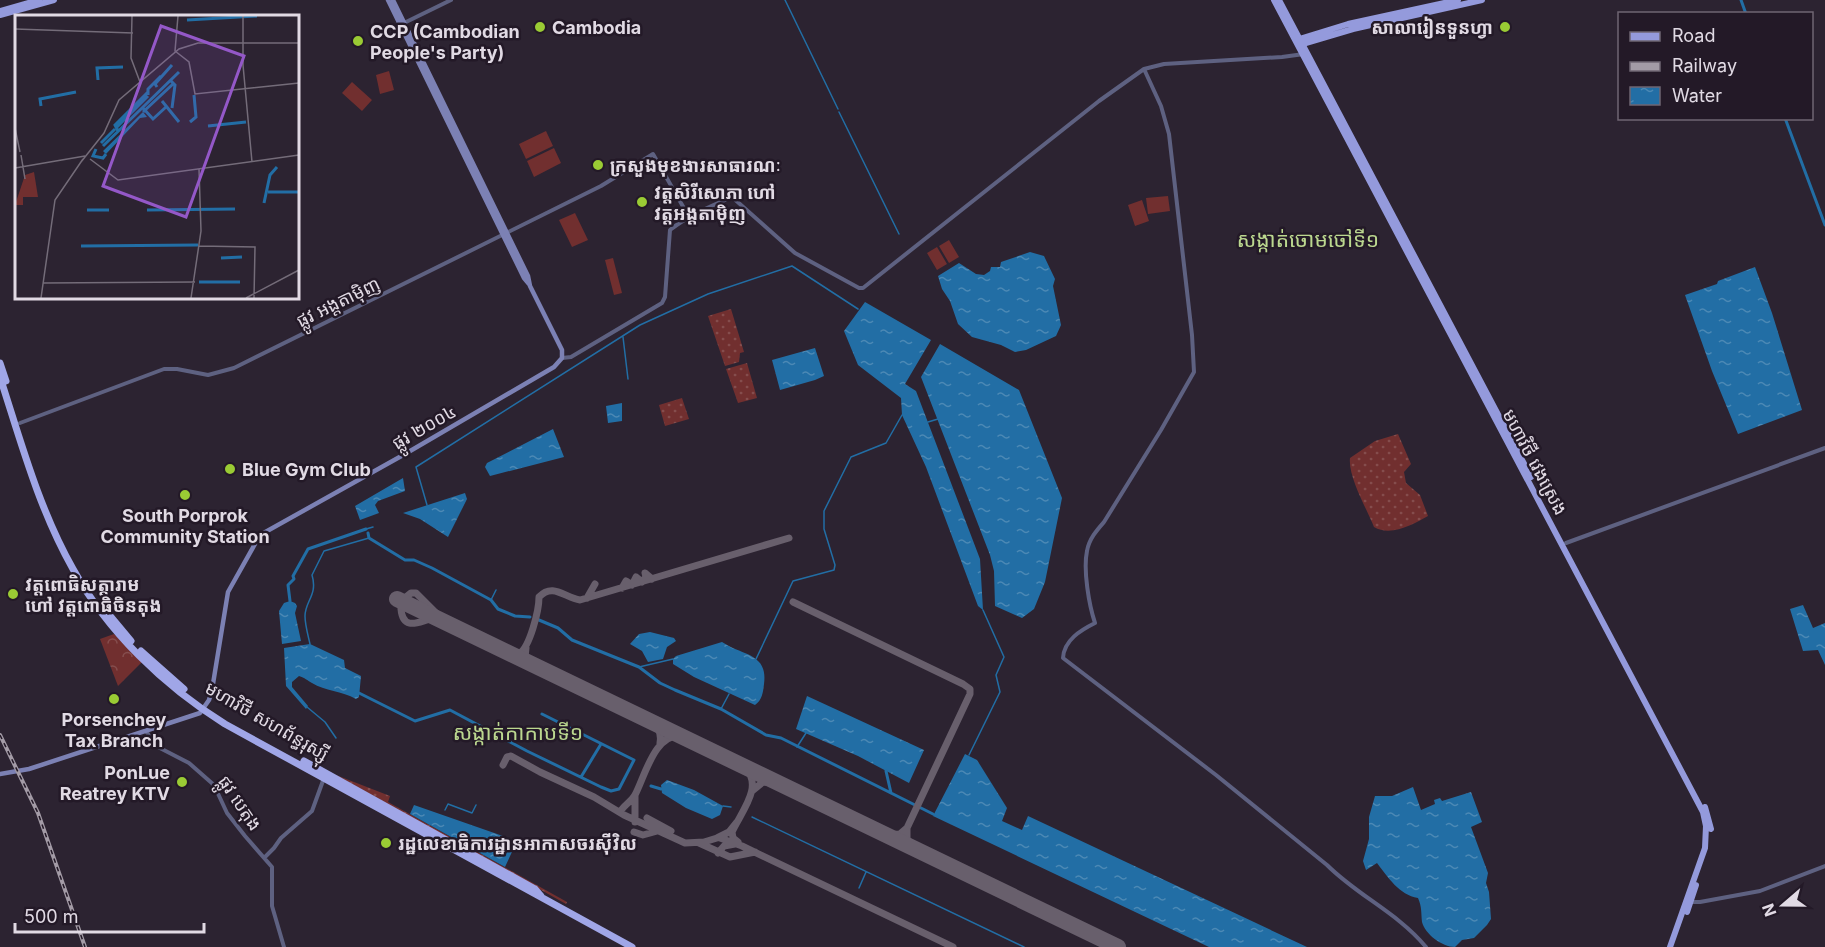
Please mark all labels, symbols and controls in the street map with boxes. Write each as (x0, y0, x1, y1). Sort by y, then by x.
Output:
legend (1618, 12, 1813, 120)
inset map (15, 15, 298, 298)
place label: សាលារៀនទួនហ្វា (1371, 16, 1493, 39)
place label: Cambodia (552, 17, 641, 38)
marker: Cambodia (533, 20, 547, 34)
marker: សាលារៀនទួនហ្វា (1498, 20, 1512, 34)
place label: CCP (Cambodian People's Party) (370, 21, 520, 63)
text: Road (1672, 25, 1715, 46)
marker: CCP (Cambodian People's Party) (351, 34, 365, 48)
text: Railway (1672, 55, 1737, 76)
text: Water (1672, 85, 1722, 106)
place label: ក្រសួងមុខងារសាធារណៈ (610, 155, 781, 177)
marker: ក្រសួងមុខងារសាធារណៈ (591, 158, 605, 172)
place label: វត្តសិរីសោភា ហៅ វត្តអង្តតាម៉ិញ (654, 182, 776, 225)
marker: វត្តសិរីសោភា ហៅ វត្តអង្តតាម៉ិញ (635, 195, 649, 209)
district label: សង្កាត់ចោមចៅទី១ (1237, 227, 1379, 253)
street label: ផ្លូវ អង្តតាម៉ិញ (293, 273, 386, 337)
street label: ផ្លូវ ២០០៤ (388, 400, 463, 459)
street label: មហាវិថី វេងស្រេង (1497, 405, 1572, 519)
place label: Blue Gym Club (242, 459, 371, 480)
marker: Blue Gym Club (223, 462, 237, 476)
marker: South Porprok Community Station (178, 488, 192, 502)
place label: South Porprok Community Station (100, 505, 270, 547)
place label: វត្តពោធិសត្តារាម ហៅ វត្តពោធិចិនតុង (25, 574, 162, 617)
marker: វត្តពោធិសត្តារាម ហៅ វត្តពោធិចិនតុង (6, 587, 20, 601)
street label: មហាវិថី សហព័ន្ធរុស្ស៊ី (198, 677, 333, 771)
marker: Porsenchey Tax Branch (107, 692, 121, 706)
place label: Porsenchey Tax Branch (62, 709, 167, 751)
district label: សង្កាត់កាកាបទី១ (453, 720, 583, 746)
place label: PonLue Reatrey KTV (60, 762, 170, 804)
street label: ផ្លូវ បេតុង (209, 771, 266, 838)
marker: PonLue Reatrey KTV (175, 775, 189, 789)
place label: រដ្ឋលេខាធិការដ្ឋានអាកាសចរស៊ីវិល (398, 833, 637, 855)
marker: រដ្ឋលេខាធិការដ្ឋានអាកាសចរស៊ីវិល (379, 836, 393, 850)
north arrow (1753, 875, 1813, 935)
scale bar (15, 896, 204, 934)
text: N (1757, 901, 1780, 919)
text: 500 m (24, 906, 78, 927)

